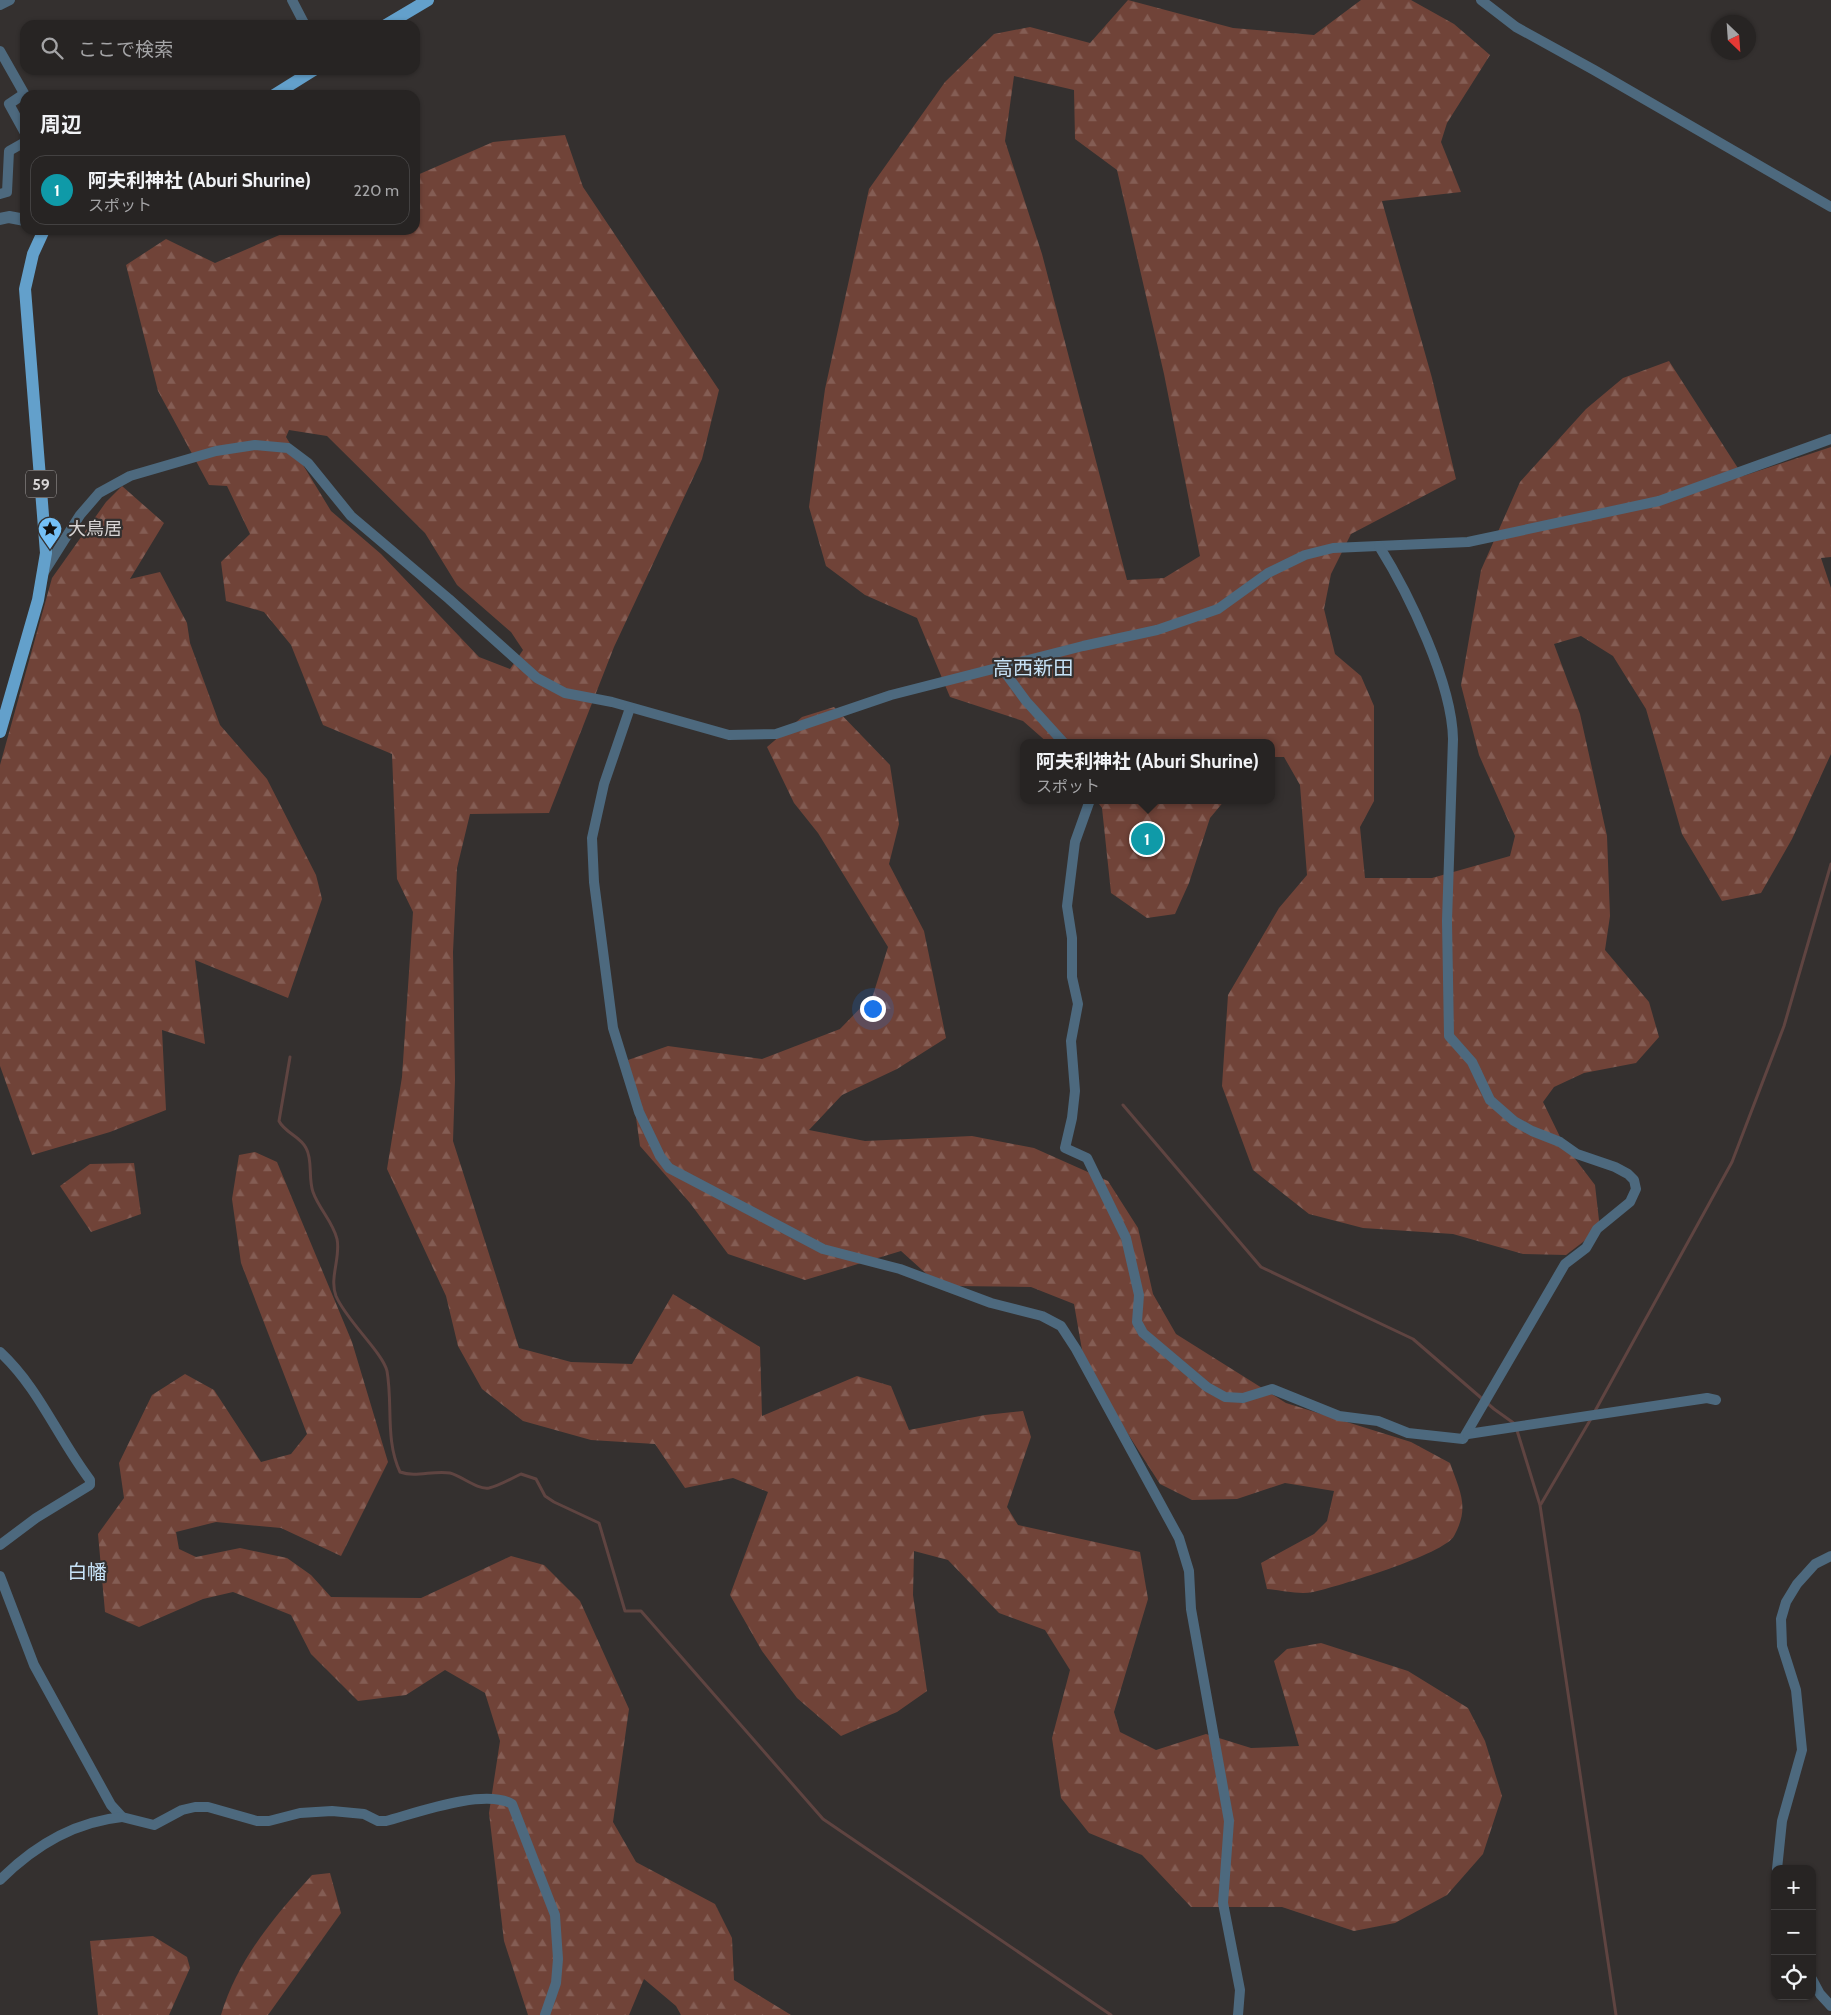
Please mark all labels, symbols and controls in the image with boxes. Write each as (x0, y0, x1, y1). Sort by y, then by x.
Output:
north arrow (1711, 15, 1756, 60)
search box (20, 20, 420, 75)
icon: search (38, 34, 66, 62)
text: ここで検索 (78, 38, 173, 61)
text: 周辺 (40, 112, 82, 137)
text: 阿夫利神社 (Aburi Shurine) (88, 169, 311, 192)
text: 1 (54, 181, 60, 200)
text: 220 m (353, 181, 399, 200)
text: スポット (88, 196, 152, 215)
road number: 59 (26, 470, 56, 498)
place icon: 大鳥居 (37, 516, 63, 550)
place label: 大鳥居 (68, 518, 122, 540)
district label: 高西新田 (993, 656, 1073, 680)
popup (1020, 739, 1275, 804)
text: 阿夫利神社 (Aburi Shurine) (1036, 750, 1259, 773)
text: スポット (1036, 777, 1100, 796)
pin: 1 (1131, 820, 1163, 858)
your location (860, 996, 886, 1022)
district label: 白幡 (67, 1560, 107, 1584)
map controls (1771, 1865, 1816, 2000)
button: + (1771, 1865, 1816, 1910)
button: − (1771, 1910, 1816, 1955)
button: locate (1771, 1955, 1816, 2000)

